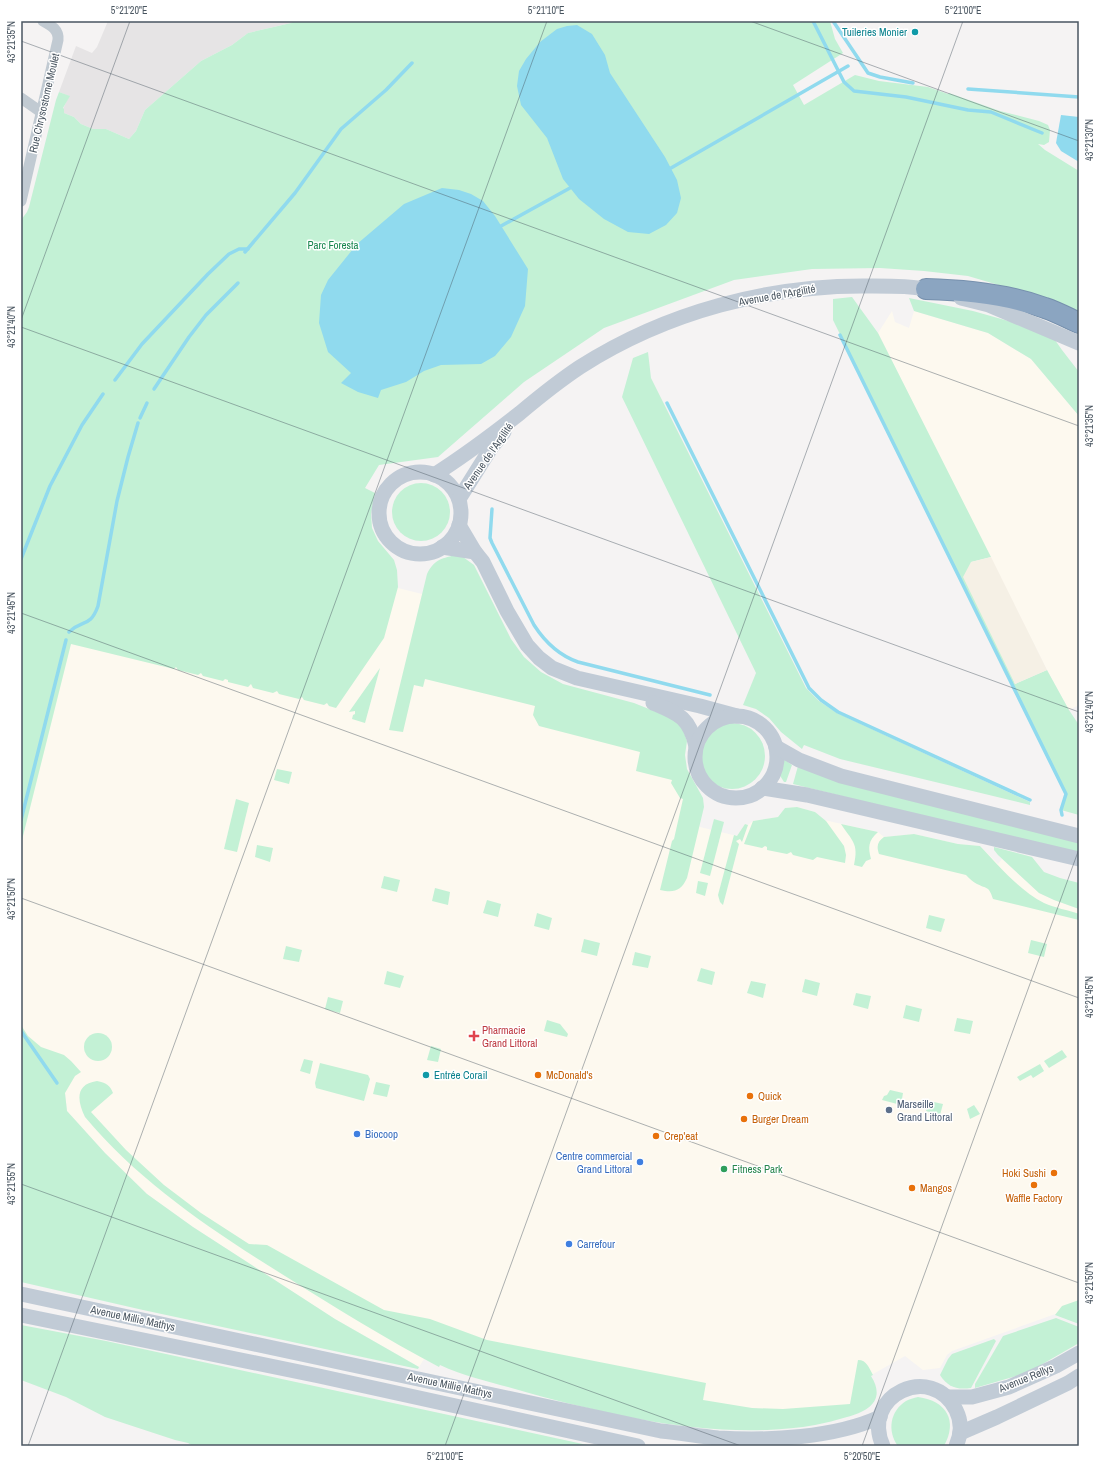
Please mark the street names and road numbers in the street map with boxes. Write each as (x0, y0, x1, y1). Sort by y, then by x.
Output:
street label: Rue Chrysostome Moulet (26, 51, 62, 154)
street label: Avenue de l'Argilité (736, 281, 817, 309)
street label: Avenue de l'Argilité (459, 420, 516, 493)
street label: Avenue Millie Mathys (88, 1302, 177, 1334)
street label: Avenue Rellys (996, 1361, 1056, 1396)
street label: Avenue Millie Mathys (405, 1369, 494, 1401)

